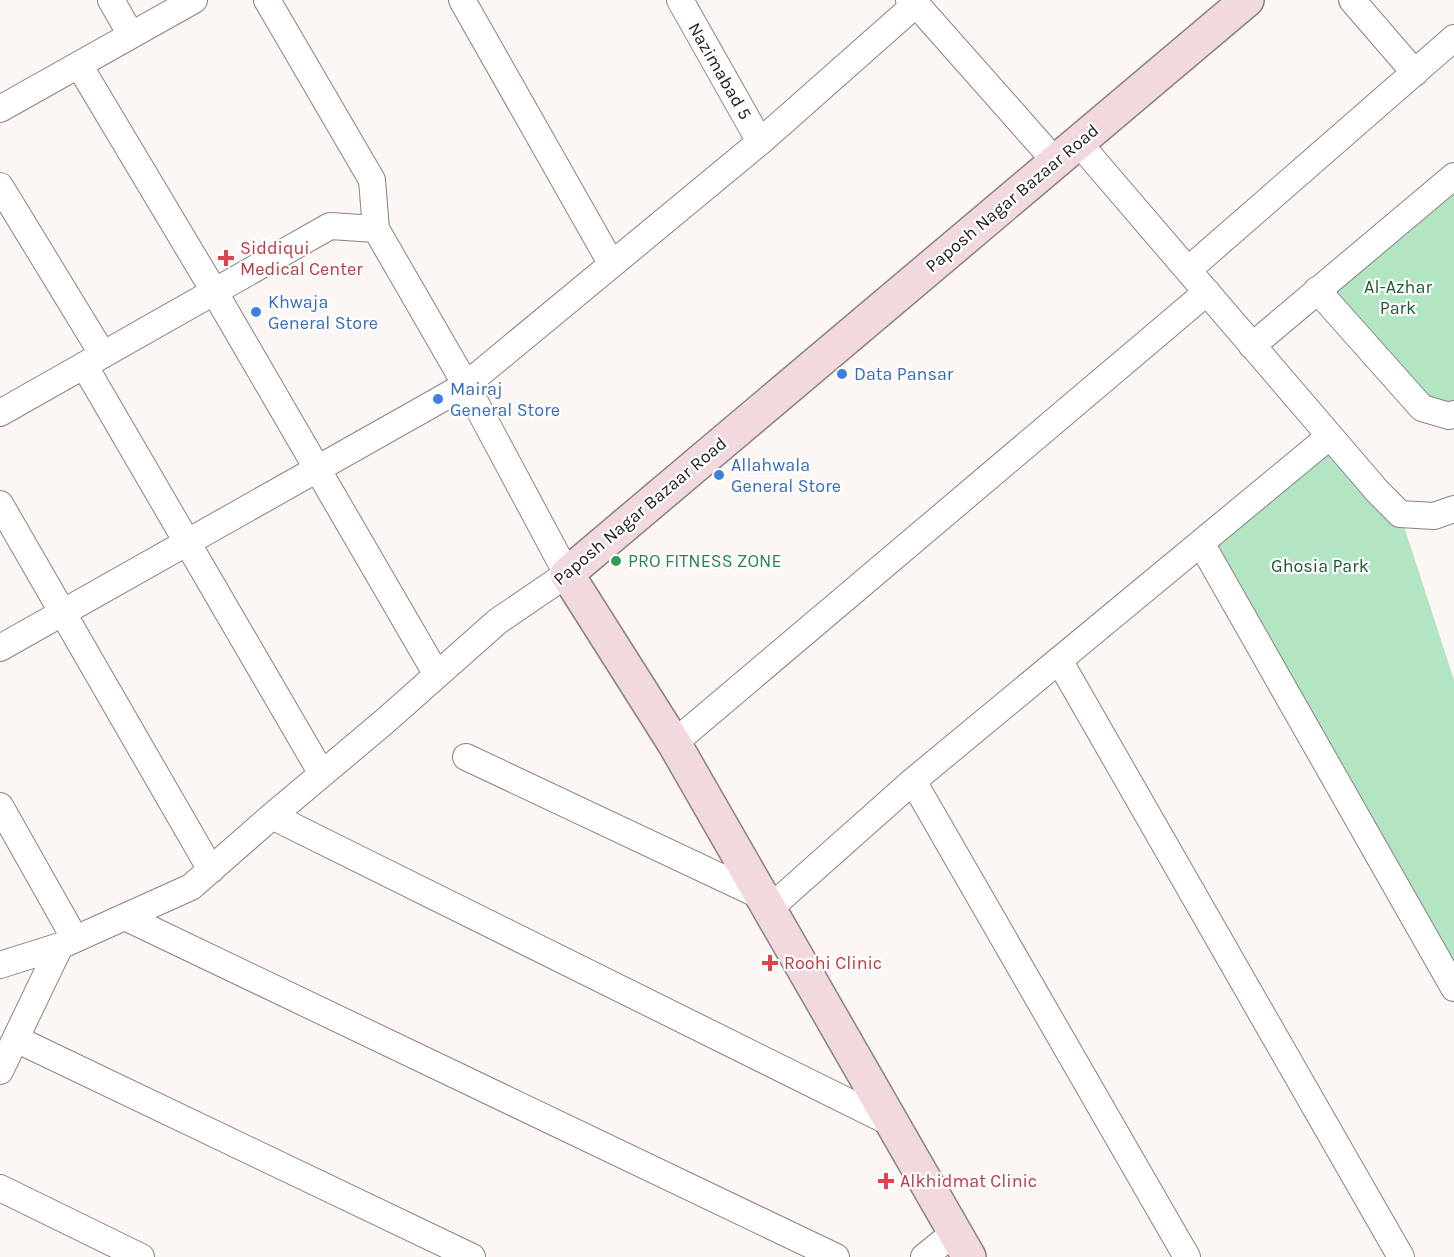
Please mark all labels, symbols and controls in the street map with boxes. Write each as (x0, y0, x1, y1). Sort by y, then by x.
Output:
street label: Nazimabad 5 (683, 18, 757, 124)
street label: Paposh Nagar Bazaar Road (921, 119, 1103, 277)
place label: Siddiqui Medical Center (240, 237, 363, 280)
marker: Siddiqui Medical Center (217, 249, 235, 267)
park label: Al-Azhar Park (1364, 276, 1432, 319)
place label: Khwaja General Store (268, 291, 378, 334)
marker: Khwaja General Store (249, 305, 263, 319)
place label: Data Pansar (854, 363, 954, 385)
marker: Data Pansar (835, 367, 849, 381)
place label: Mairaj General Store (450, 378, 560, 421)
marker: Mairaj General Store (431, 392, 445, 406)
street label: Paposh Nagar Bazaar Road (549, 432, 731, 590)
place label: Allahwala General Store (731, 454, 841, 497)
marker: Allahwala General Store (712, 468, 726, 482)
place label: PRO FITNESS ZONE (628, 550, 782, 572)
marker: PRO FITNESS ZONE (609, 554, 623, 568)
park label: Ghosia Park (1271, 555, 1369, 577)
place label: Roohi Clinic (784, 952, 882, 974)
marker: Roohi Clinic (761, 954, 779, 972)
place label: Alkhidmat Clinic (900, 1170, 1037, 1192)
marker: Alkhidmat Clinic (877, 1172, 895, 1190)

